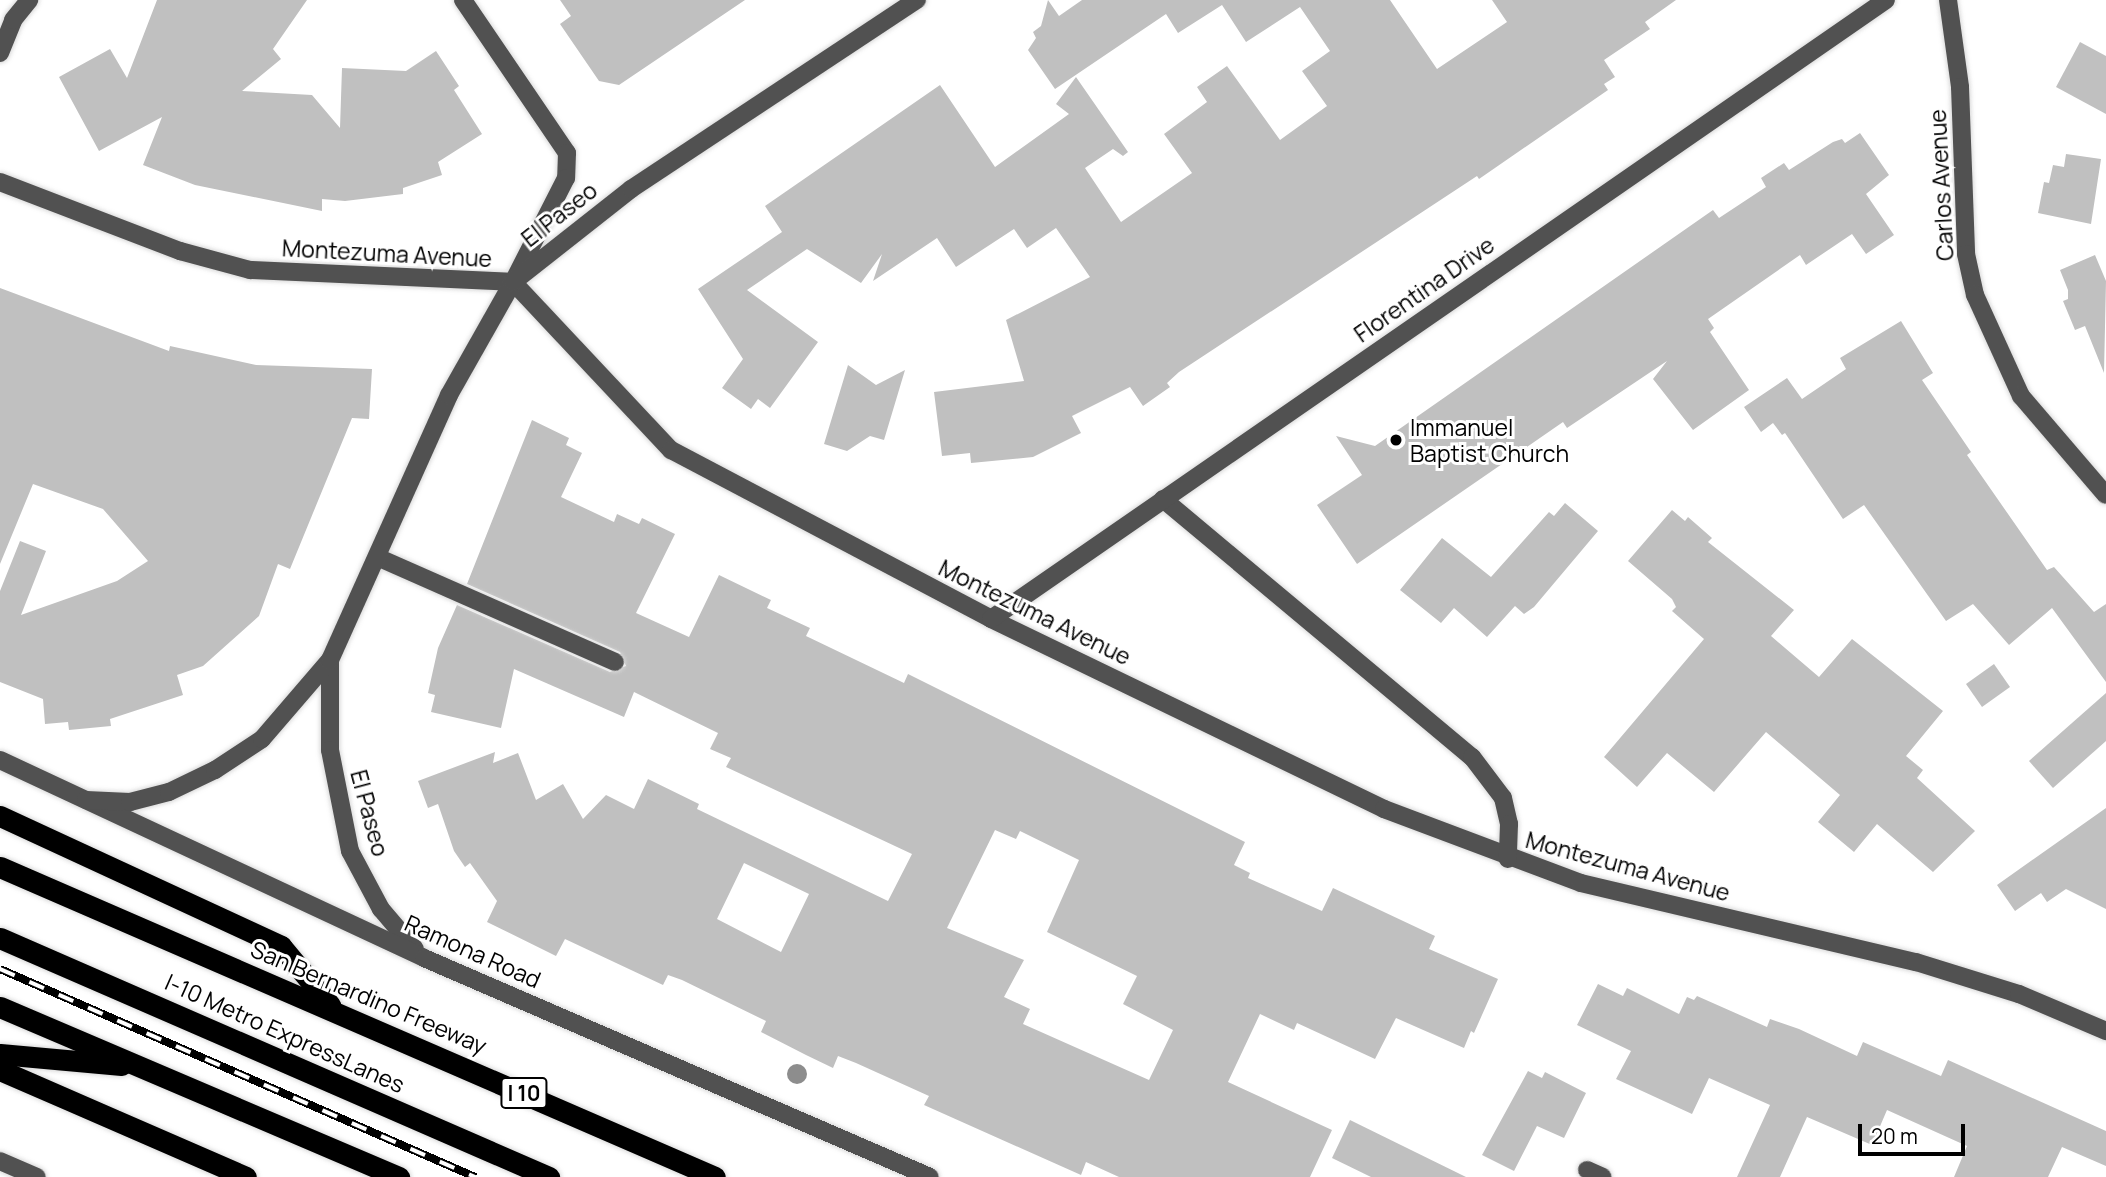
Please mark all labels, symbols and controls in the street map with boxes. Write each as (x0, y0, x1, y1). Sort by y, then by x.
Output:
street label: Carlos Avenue (1923, 108, 1959, 262)
street label: El Paseo (516, 176, 602, 252)
street label: Florentina Drive (1349, 230, 1499, 348)
street label: Montezuma Avenue (281, 234, 493, 272)
place label: Immanuel Baptist Church (1410, 413, 1569, 467)
marker: Immanuel Baptist Church (1388, 432, 1404, 448)
street label: Montezuma Avenue (934, 554, 1136, 670)
street label: El Paseo (345, 767, 395, 859)
street label: Montezuma Avenue (1523, 825, 1733, 907)
street label: Ramona Road (401, 909, 545, 993)
street label: San Bernardino Freeway (247, 935, 491, 1059)
street label: I-10 Metro ExpressLanes (161, 968, 409, 1098)
road number: I 10 (500, 1076, 548, 1110)
scale bar (1861, 1110, 1968, 1154)
text: 20 m (1871, 1122, 1918, 1150)

